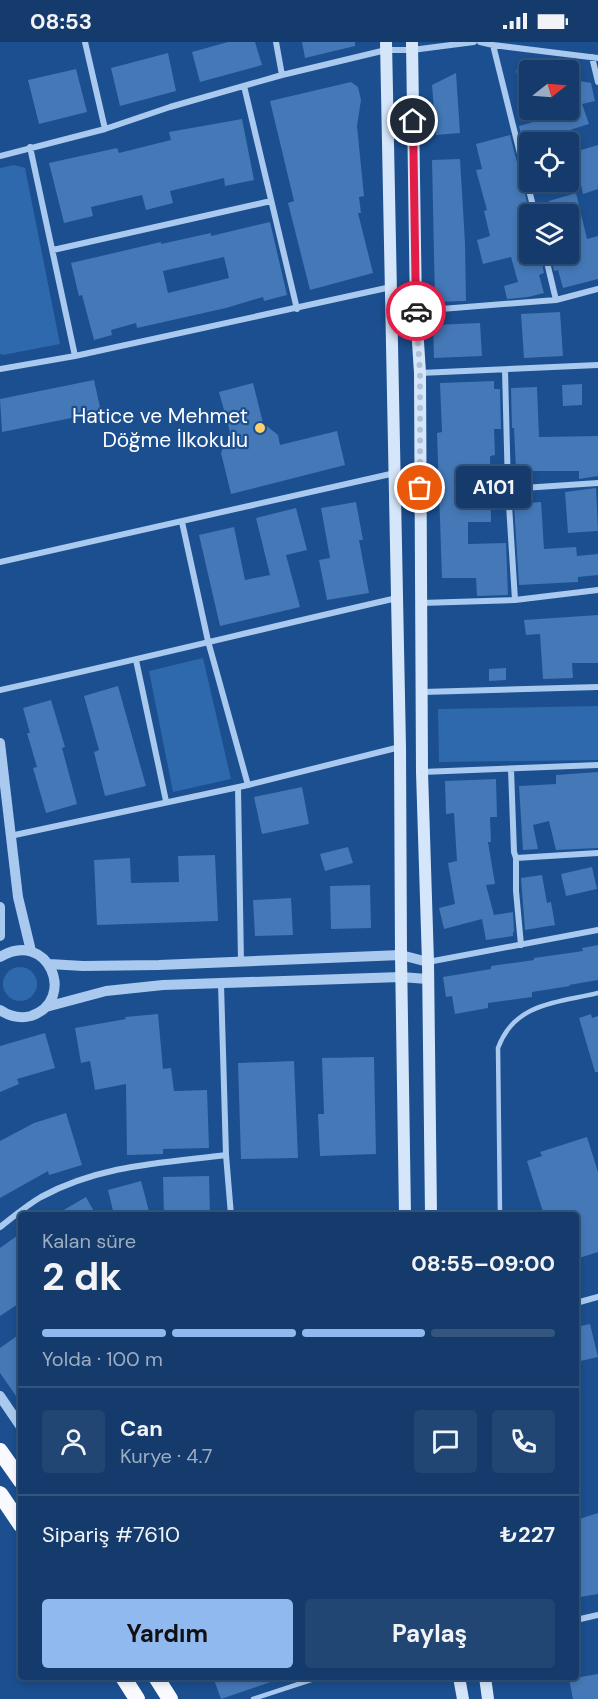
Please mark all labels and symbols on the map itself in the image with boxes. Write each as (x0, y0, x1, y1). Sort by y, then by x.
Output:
north arrow (519, 60, 579, 120)
pin (387, 95, 438, 146)
courier (386, 281, 446, 341)
place label: Hatice ve Mehmet Döğme İlkokulu (72, 402, 248, 454)
marker: Hatice ve Mehmet Döğme İlkokulu (253, 421, 267, 435)
pin (394, 462, 445, 513)
callout: A101 (456, 467, 531, 509)

